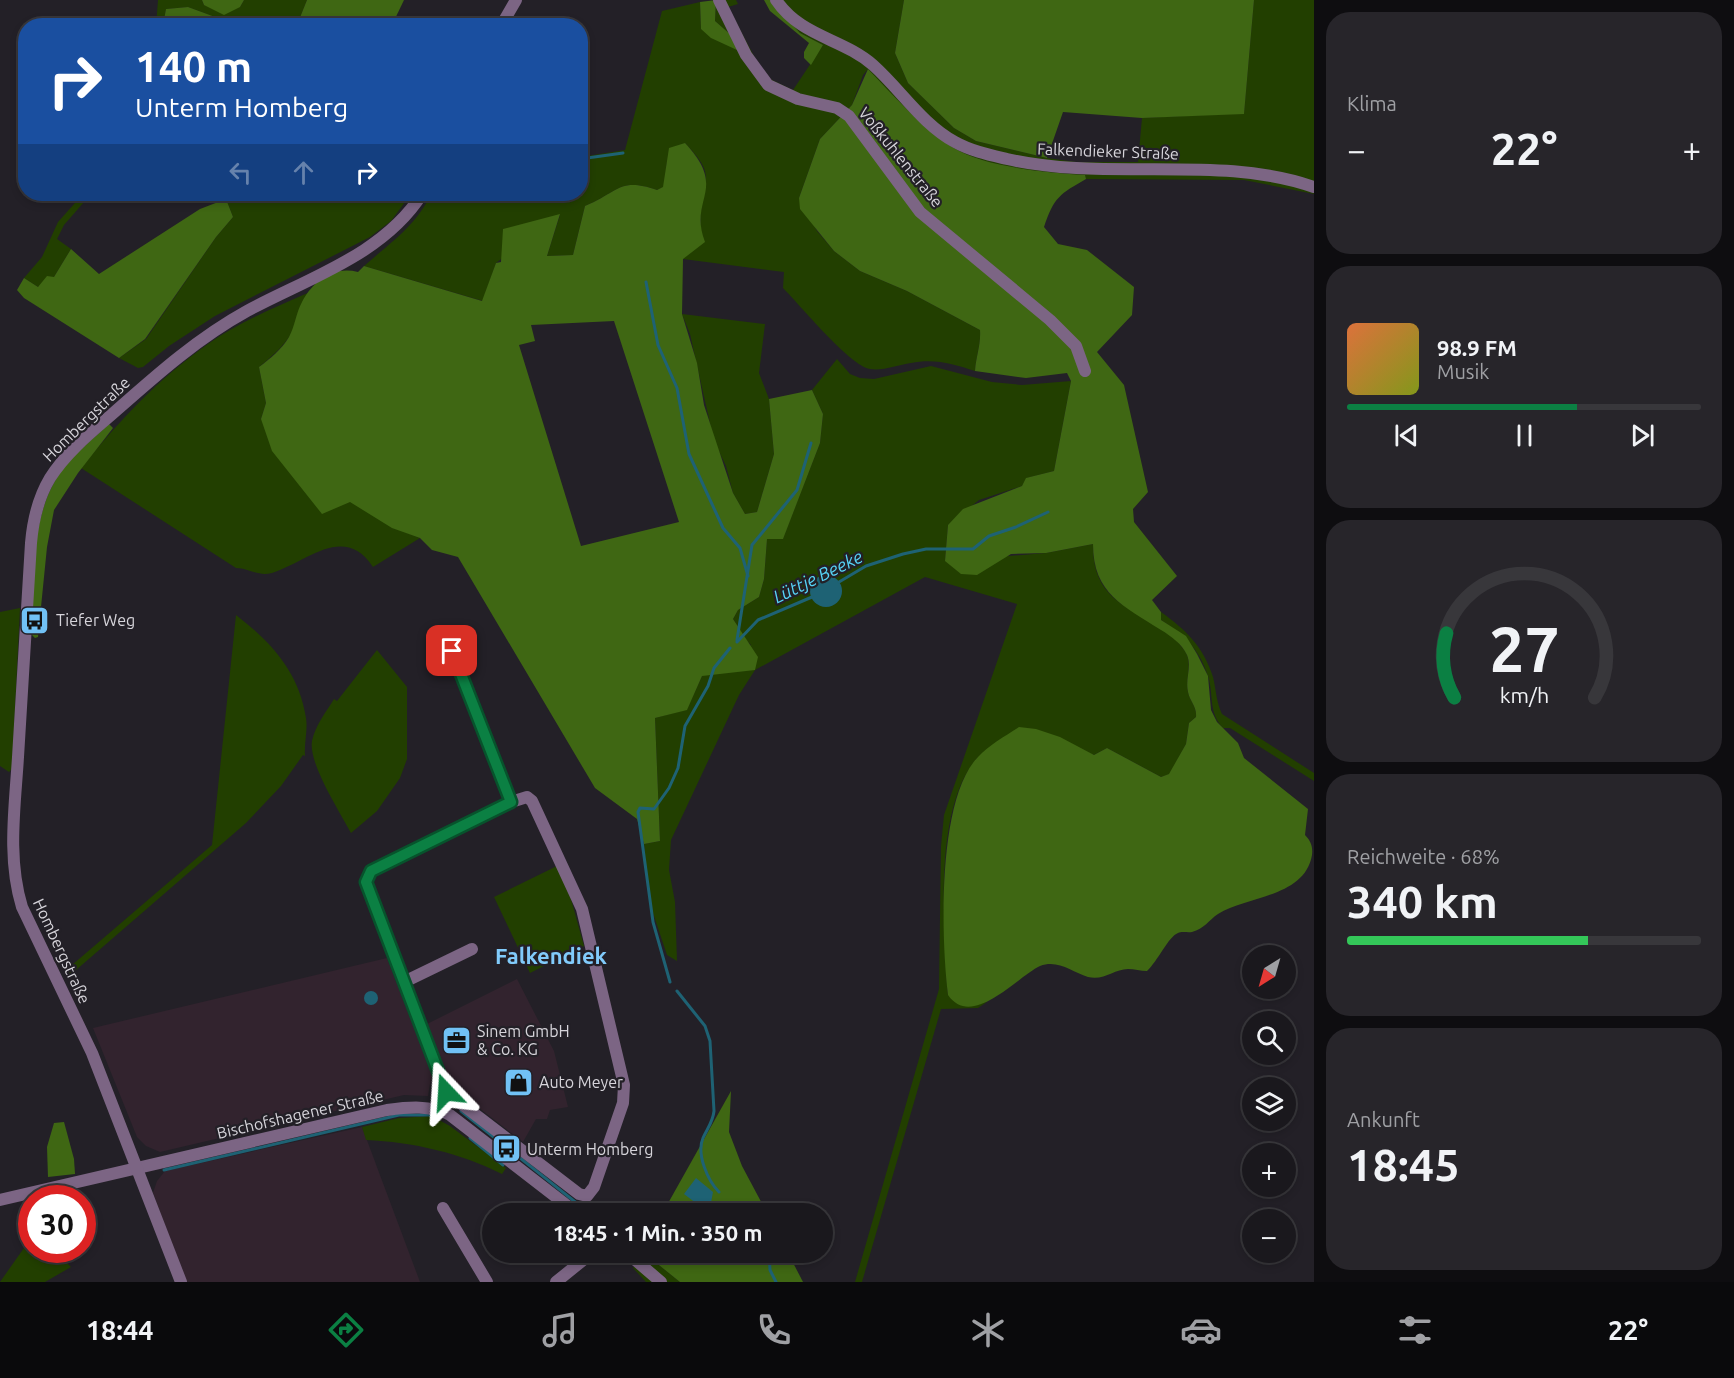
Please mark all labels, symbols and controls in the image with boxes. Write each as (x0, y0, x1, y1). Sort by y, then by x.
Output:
icon: right (36, 42, 114, 120)
text: 140 m (135, 43, 252, 90)
text: Unterm Homberg (135, 92, 348, 122)
text: Klima (1347, 92, 1397, 115)
street label: Voßkuhlenstraße (855, 104, 947, 210)
text: 22° (1491, 123, 1557, 174)
text: − (1347, 131, 1366, 168)
text: + (1682, 131, 1701, 168)
street label: Falkendieker Straße (1037, 140, 1179, 162)
icon: left (224, 156, 257, 189)
icon: ahead (287, 156, 320, 189)
icon: right (350, 156, 383, 189)
text: 98.9 FM (1437, 335, 1517, 360)
text: Musik (1437, 360, 1489, 383)
street label: Hombergstraße (39, 373, 133, 465)
icon: previous (1390, 419, 1423, 452)
icon: pause (1508, 419, 1541, 452)
icon: next (1626, 419, 1659, 452)
water label: Lüttje Beeke (770, 546, 866, 606)
bus stop icon: Tiefer Weg (19, 604, 51, 636)
place label: Tiefer Weg (56, 611, 135, 629)
text: 27 (1489, 614, 1559, 684)
pin (426, 625, 477, 676)
icon: arrive (435, 634, 468, 667)
text: km/h (1499, 683, 1549, 707)
text: Reichweite · 68% (1347, 845, 1500, 868)
text: 340 km (1347, 876, 1498, 927)
street label: Hombergstraße (30, 896, 94, 1006)
district label: Falkendiek (495, 943, 608, 968)
north arrow (1242, 945, 1296, 999)
map controls (1242, 945, 1296, 1263)
button: search (1242, 1011, 1296, 1065)
place label: Sinem GmbH & Co. KG (477, 1022, 570, 1058)
office icon: Sinem GmbH & Co. KG (440, 1024, 472, 1056)
position arrow (414, 1060, 478, 1124)
shop icon: Auto Meyer (502, 1066, 534, 1098)
place label: Auto Meyer (539, 1073, 623, 1091)
button: layers (1242, 1077, 1296, 1131)
street label: Bischofshagener Straße (215, 1086, 385, 1142)
text: Ankunft (1347, 1108, 1420, 1131)
bus stop icon: Unterm Homberg (490, 1133, 522, 1165)
text: 18:45 (1347, 1139, 1460, 1190)
place label: Unterm Homberg (527, 1140, 653, 1158)
button: + (1242, 1143, 1296, 1197)
speed limit sign: 30 (18, 1185, 96, 1263)
button: − (1242, 1209, 1296, 1263)
text: 18:45 · 1 Min. · 350 m (553, 1220, 762, 1245)
icon: directions (325, 1309, 367, 1351)
icon: music (539, 1309, 581, 1351)
icon: phone (753, 1309, 795, 1351)
icon: climate (967, 1309, 1009, 1351)
icon: car (1180, 1309, 1222, 1351)
icon: filters (1394, 1309, 1436, 1351)
text: 18:44 (86, 1315, 153, 1345)
text: 22° (1608, 1315, 1648, 1345)

